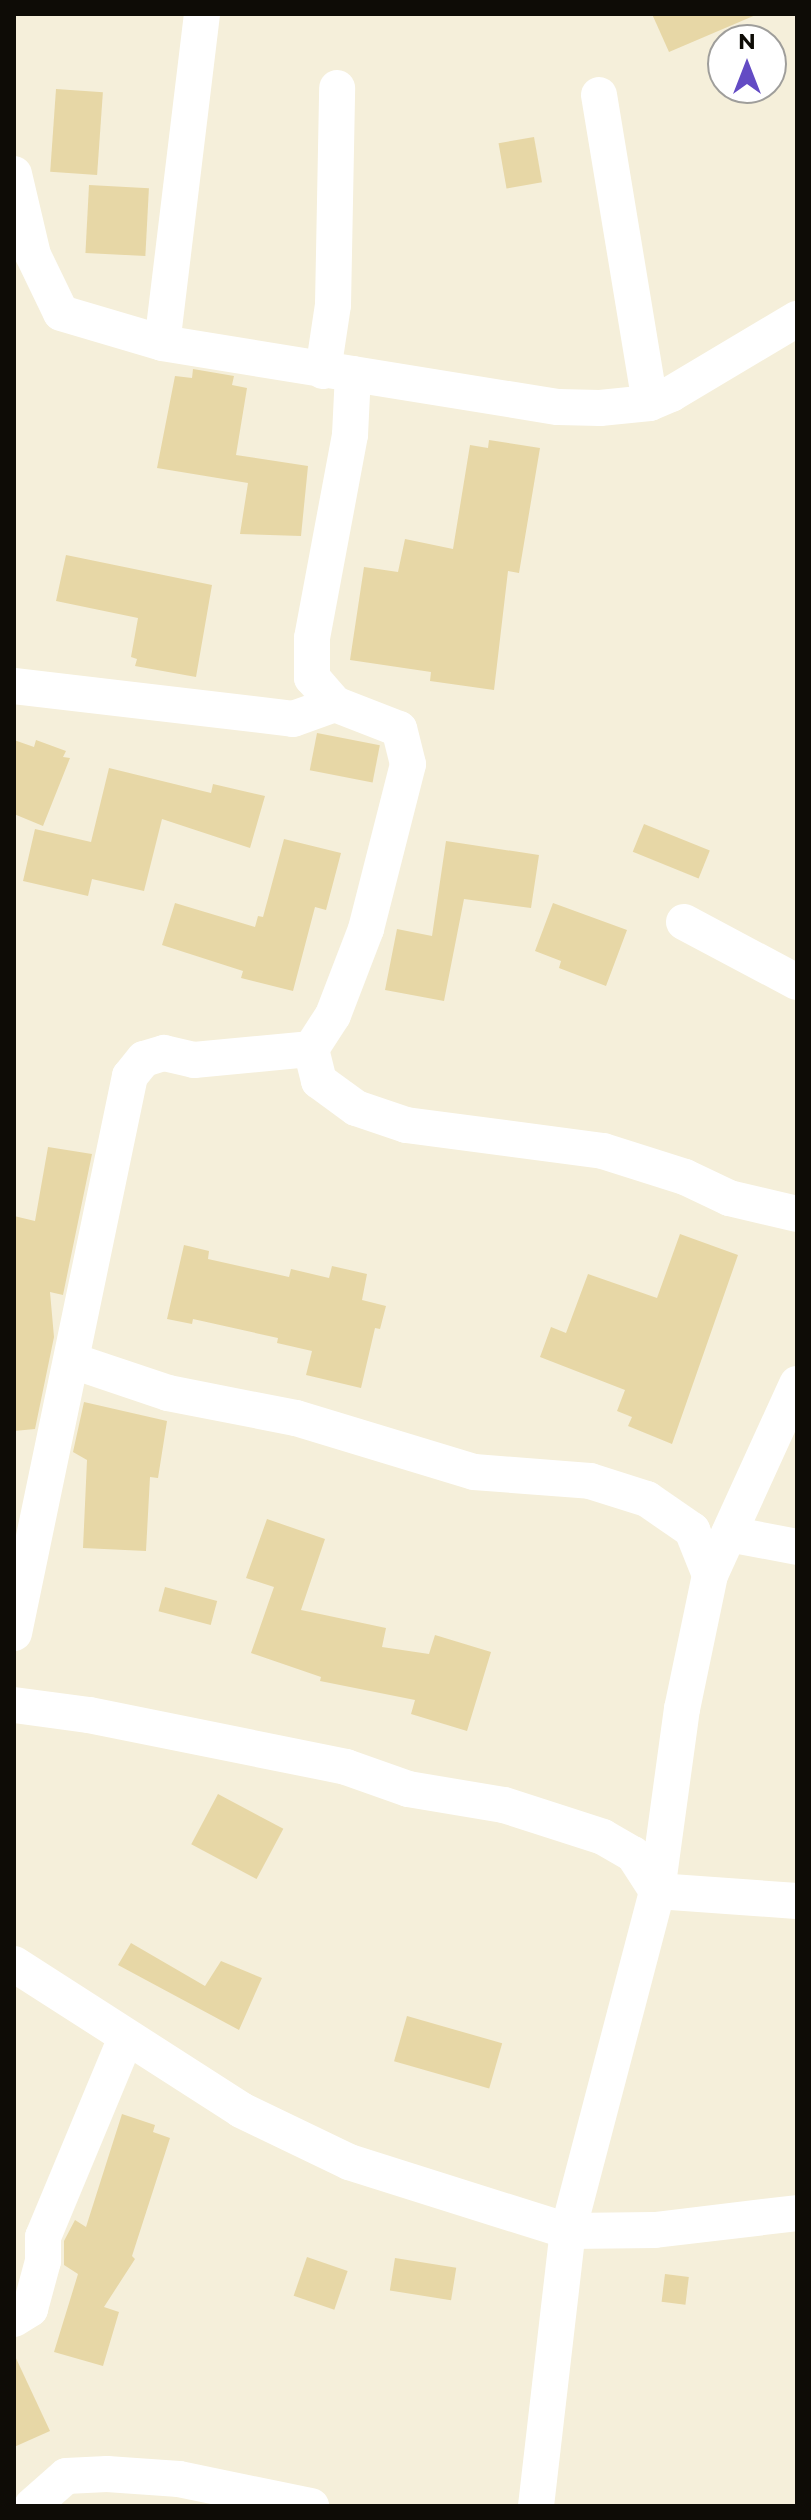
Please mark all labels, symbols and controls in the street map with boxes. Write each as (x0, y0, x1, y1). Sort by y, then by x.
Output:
north arrow (707, 24, 787, 104)
text: N (738, 28, 756, 55)

